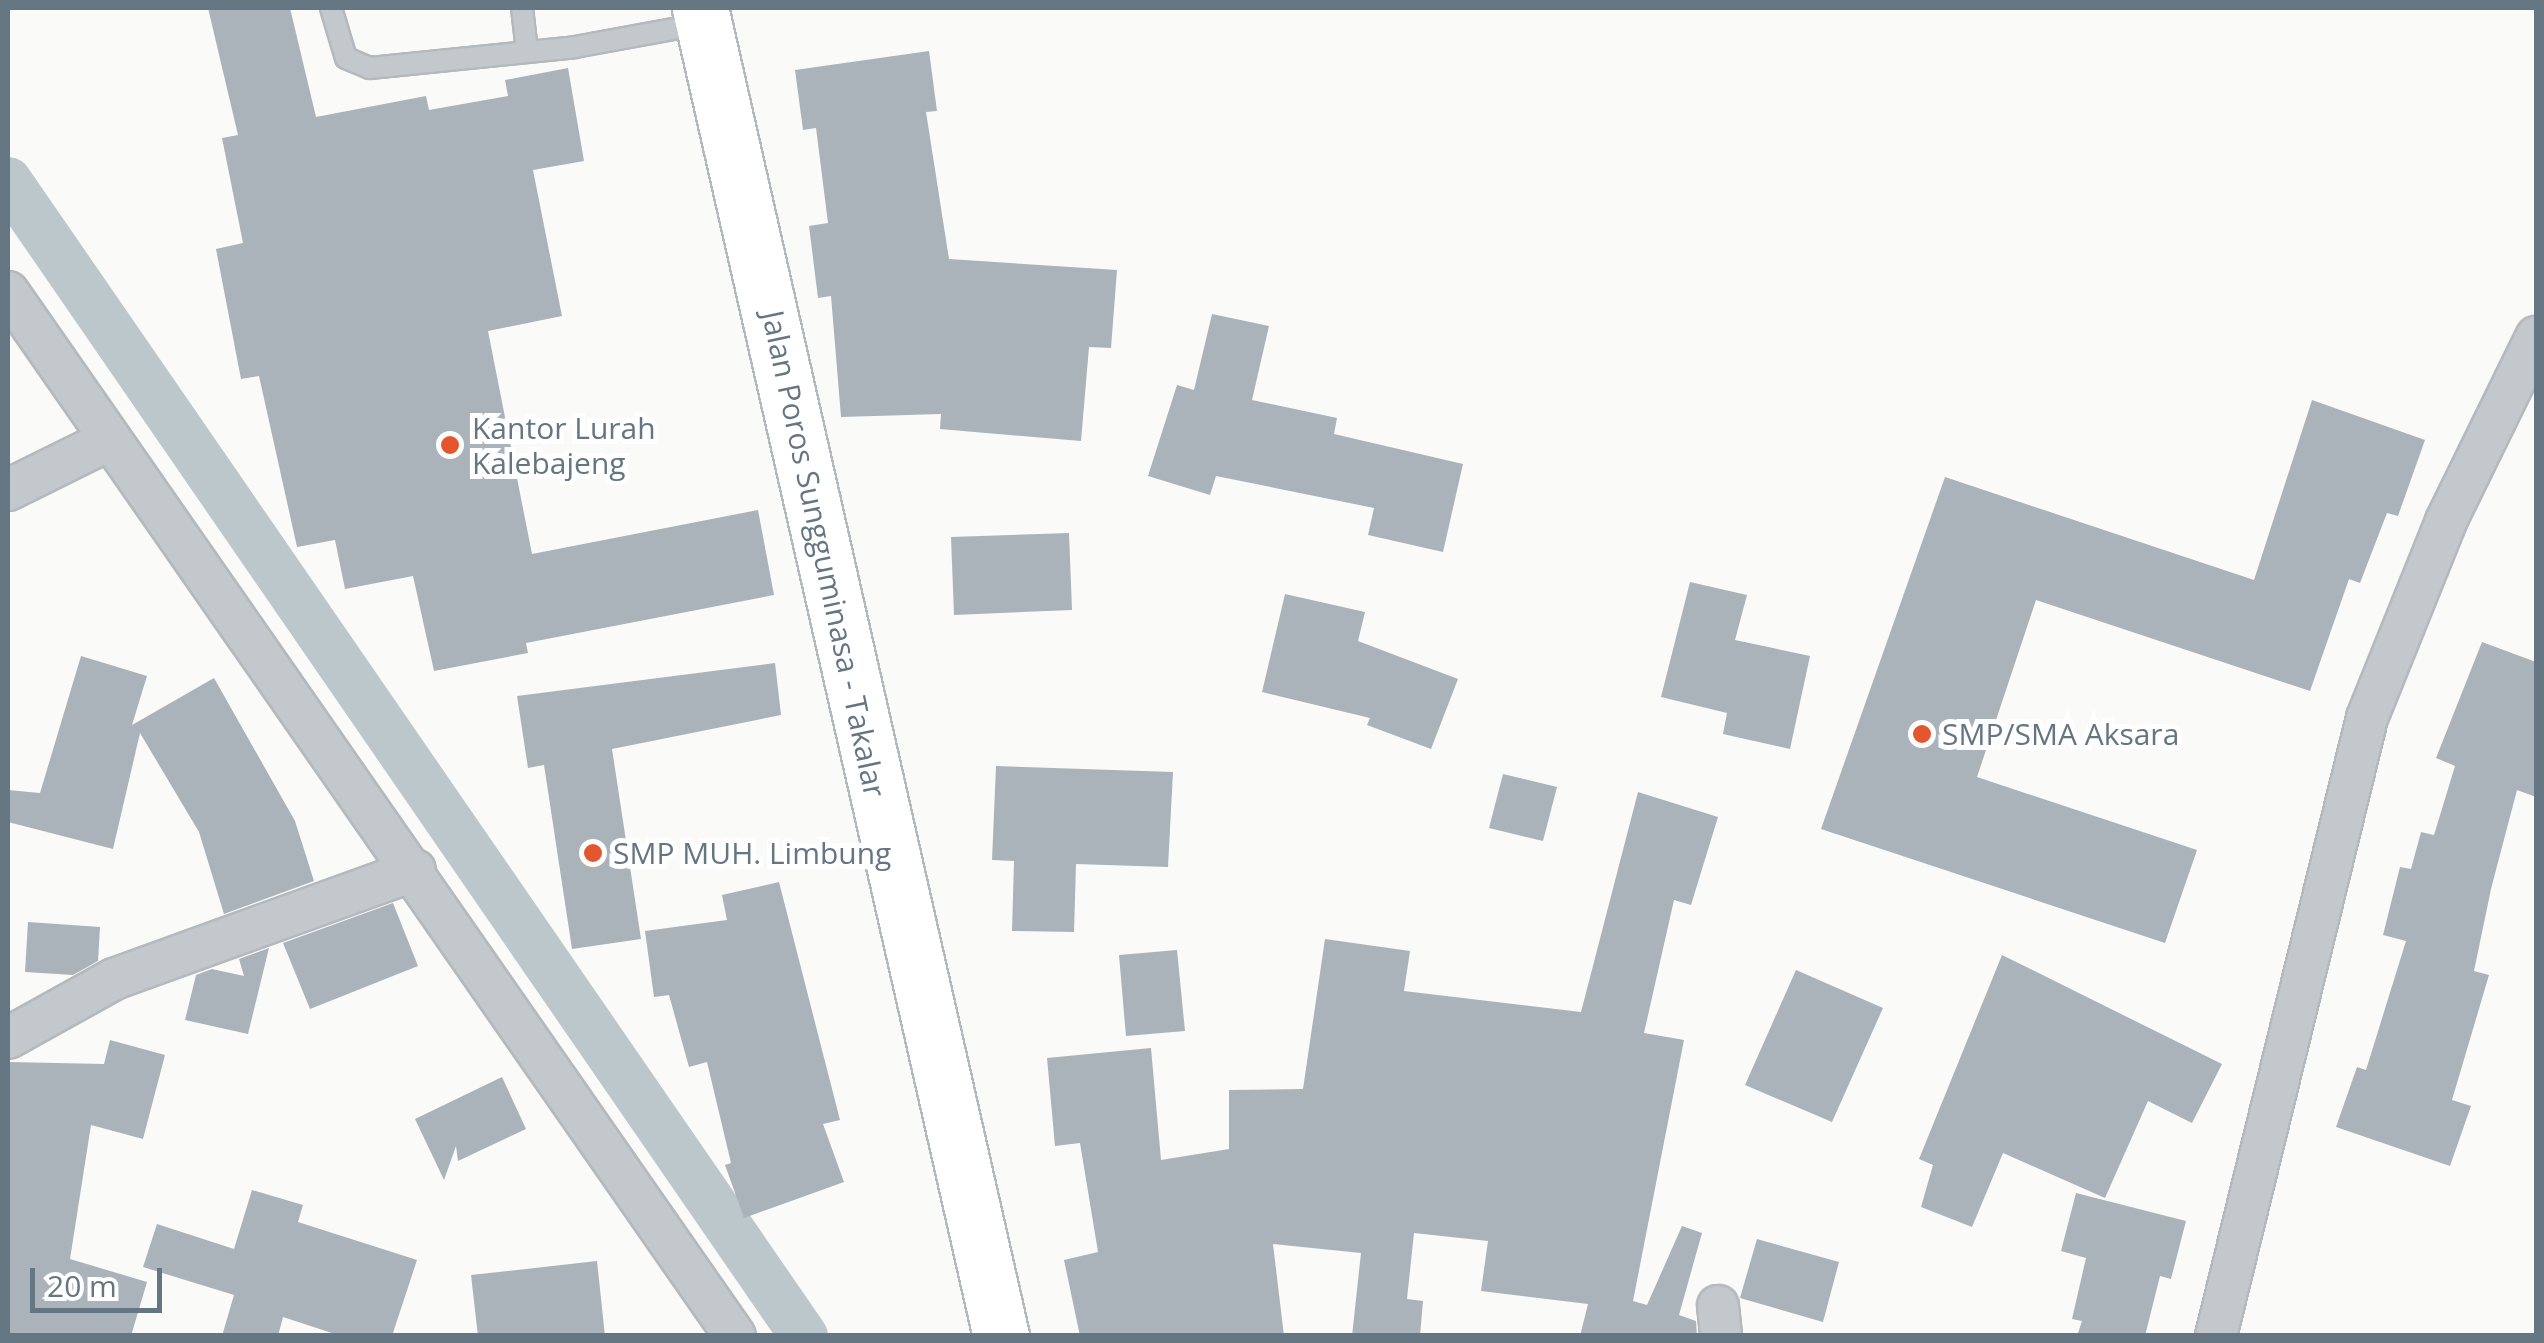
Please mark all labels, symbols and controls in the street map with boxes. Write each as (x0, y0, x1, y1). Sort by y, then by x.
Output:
street label: Jalan Poros Sungguminasa - Takalar (755, 307, 893, 801)
place label: Kantor Lurah Kalebajeng (472, 410, 656, 480)
marker: Kantor Lurah Kalebajeng (437, 432, 463, 458)
place label: SMP/SMA Aksara (1942, 716, 2179, 752)
marker: SMP/SMA Aksara (1911, 723, 1933, 745)
place label: SMP MUH. Limbung (613, 835, 891, 871)
marker: SMP MUH. Limbung (582, 842, 604, 864)
scale bar (35, 1248, 168, 1310)
text: 20 m (47, 1265, 117, 1306)

